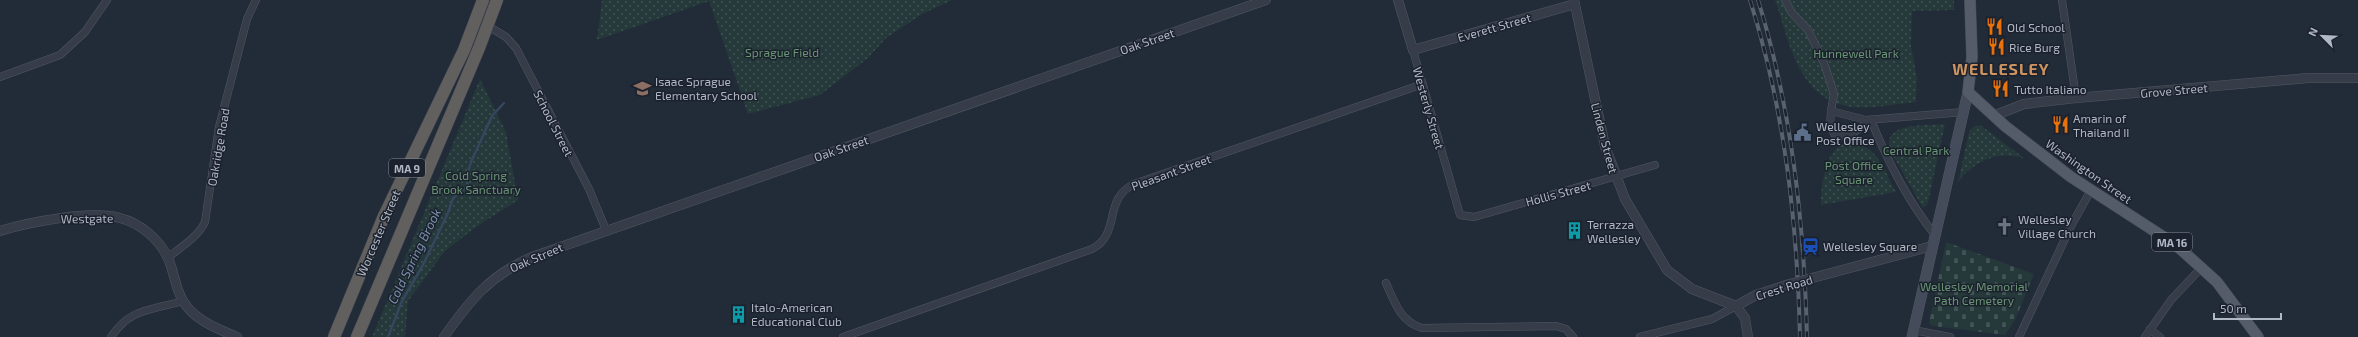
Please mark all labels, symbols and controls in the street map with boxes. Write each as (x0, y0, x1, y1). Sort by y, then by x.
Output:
street label: Everett Street (1456, 10, 1533, 44)
north arrow (2302, 16, 2342, 56)
restaurant icon: Old School (1984, 17, 2004, 37)
place label: Old School (2007, 20, 2065, 34)
street label: Oak Street (1118, 25, 1176, 57)
text: N (2305, 25, 2320, 38)
restaurant icon: Rice Burg (1986, 37, 2006, 57)
place label: Rice Burg (2009, 40, 2060, 54)
park label: Sprague Field (745, 45, 819, 59)
park label: Hunnewell Park (1813, 46, 1899, 60)
district label: WELLESLEY (1952, 59, 2050, 78)
street label: Westerly Street (1411, 65, 1448, 151)
place label: Isaac Sprague Elementary School (655, 74, 758, 102)
school or university icon: Isaac Sprague Elementary School (632, 78, 652, 98)
restaurant icon: Tutto Italiano (1991, 79, 2011, 99)
street label: Grove Street (2140, 80, 2209, 100)
place label: Tutto Italiano (2014, 82, 2087, 96)
street label: School Street (531, 88, 577, 159)
street label: Linden Street (1589, 101, 1621, 175)
street label: Oakridge Road (204, 107, 232, 187)
place label: Amarin of Thailand II (2073, 111, 2129, 139)
restaurant icon: Amarin of Thailand II (2050, 115, 2070, 135)
place label: Wellesley Post Office (1816, 119, 1875, 147)
public building icon: Wellesley Post Office (1793, 123, 1813, 143)
street label: Oak Street (812, 132, 870, 164)
street label: Washington Street (2043, 136, 2135, 206)
park label: Central Park (1883, 143, 1949, 157)
street label: Pleasant Street (1129, 151, 1213, 193)
park label: Post Office Square (1825, 158, 1883, 186)
road number: MA 9 (389, 159, 425, 177)
park label: Cold Spring Brook Sanctuary (431, 168, 522, 196)
street label: Hollis Street (1524, 177, 1593, 208)
street label: Worcester Street (353, 187, 403, 278)
water label: Cold Spring Brook (384, 205, 444, 306)
street label: Westgate (61, 211, 113, 225)
place label: Wellesley Village Church (2018, 212, 2096, 240)
church icon: Wellesley Village Church (1995, 216, 2015, 236)
place label: Terrazza Wellesley (1587, 217, 1641, 245)
building icon: Terrazza Wellesley (1564, 221, 1584, 241)
road number: MA 16 (2152, 233, 2192, 251)
station icon: Wellesley Square (1800, 236, 1820, 256)
street label: Oak Street (507, 239, 565, 275)
place label: Wellesley Square (1823, 239, 1917, 253)
street label: Crest Road (1754, 272, 1814, 302)
park label: Wellesley Memorial Path Cemetery (1920, 279, 2029, 307)
scale bar (2214, 295, 2281, 321)
place label: Italo-American Educational Club (751, 300, 842, 328)
text: 50 m (2220, 301, 2247, 315)
building icon: Italo-American Educational Club (728, 304, 748, 324)

